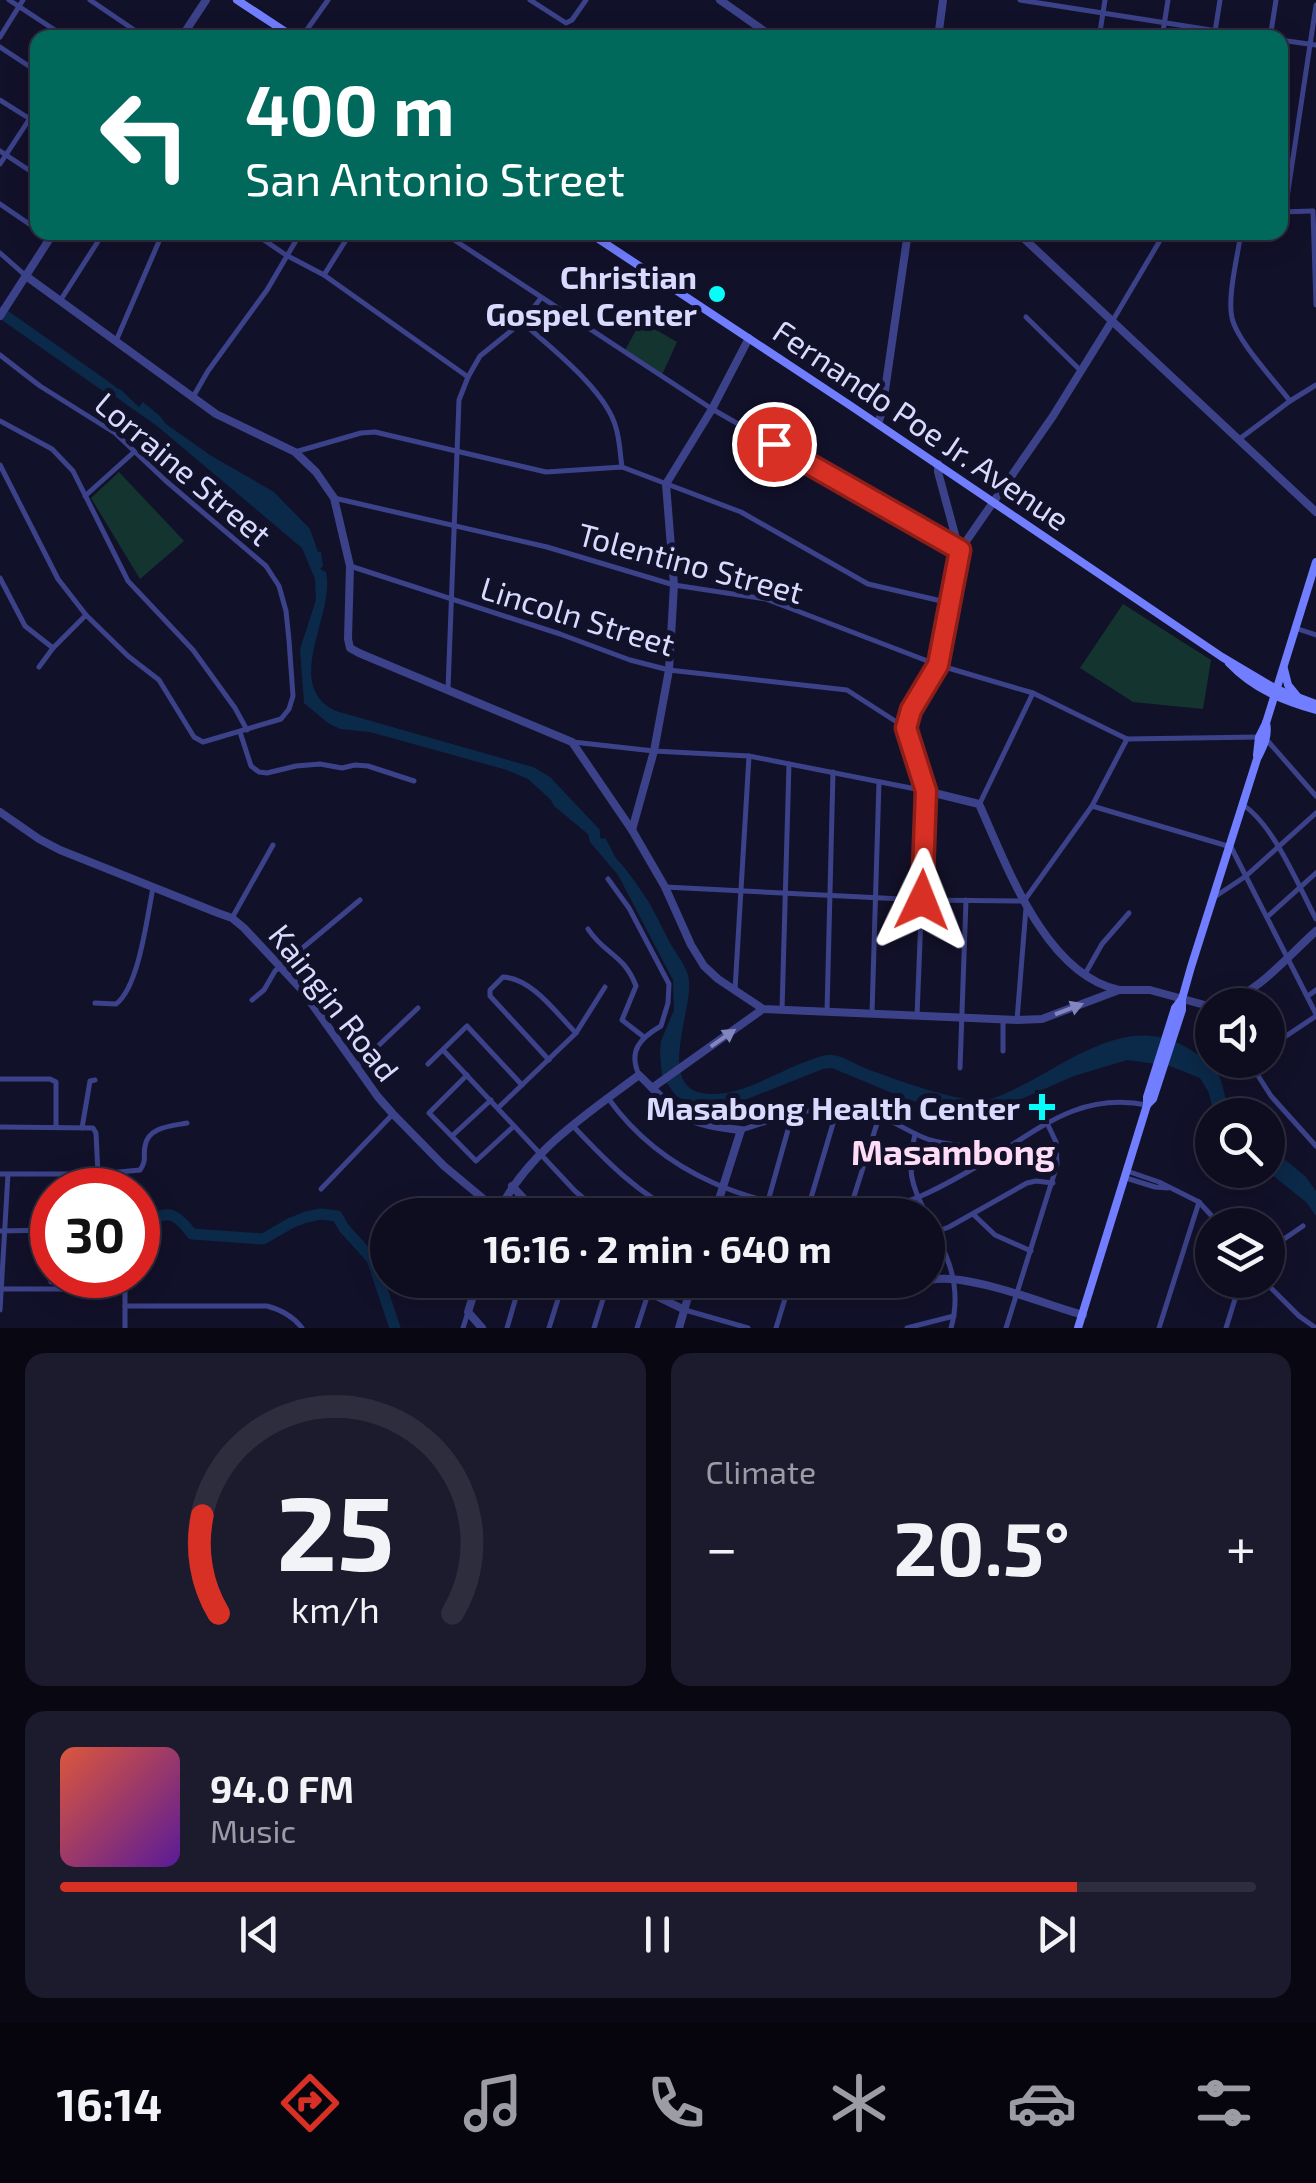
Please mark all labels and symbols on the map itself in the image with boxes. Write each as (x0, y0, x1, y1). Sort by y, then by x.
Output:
place label: Christian Gospel Center (486, 257, 697, 332)
marker: Christian Gospel Center (706, 283, 728, 305)
street label: Fernando Poe Jr. Avenue (767, 311, 1077, 537)
street label: Lorraine Street (88, 384, 280, 552)
pin (732, 402, 817, 487)
street label: Tolentino Street (574, 514, 808, 610)
street label: Lincoln Street (476, 567, 680, 663)
position arrow (870, 848, 974, 952)
street label: Kaingin Road (262, 916, 408, 1088)
one-way arrow (1054, 1000, 1084, 1016)
one-way arrow (709, 1029, 736, 1048)
place label: Masabong Health Center (646, 1088, 1020, 1126)
marker: Masabong Health Center (1029, 1094, 1055, 1120)
district label: Masambong (851, 1130, 1055, 1172)
speed limit sign: 30 (30, 1168, 160, 1298)

